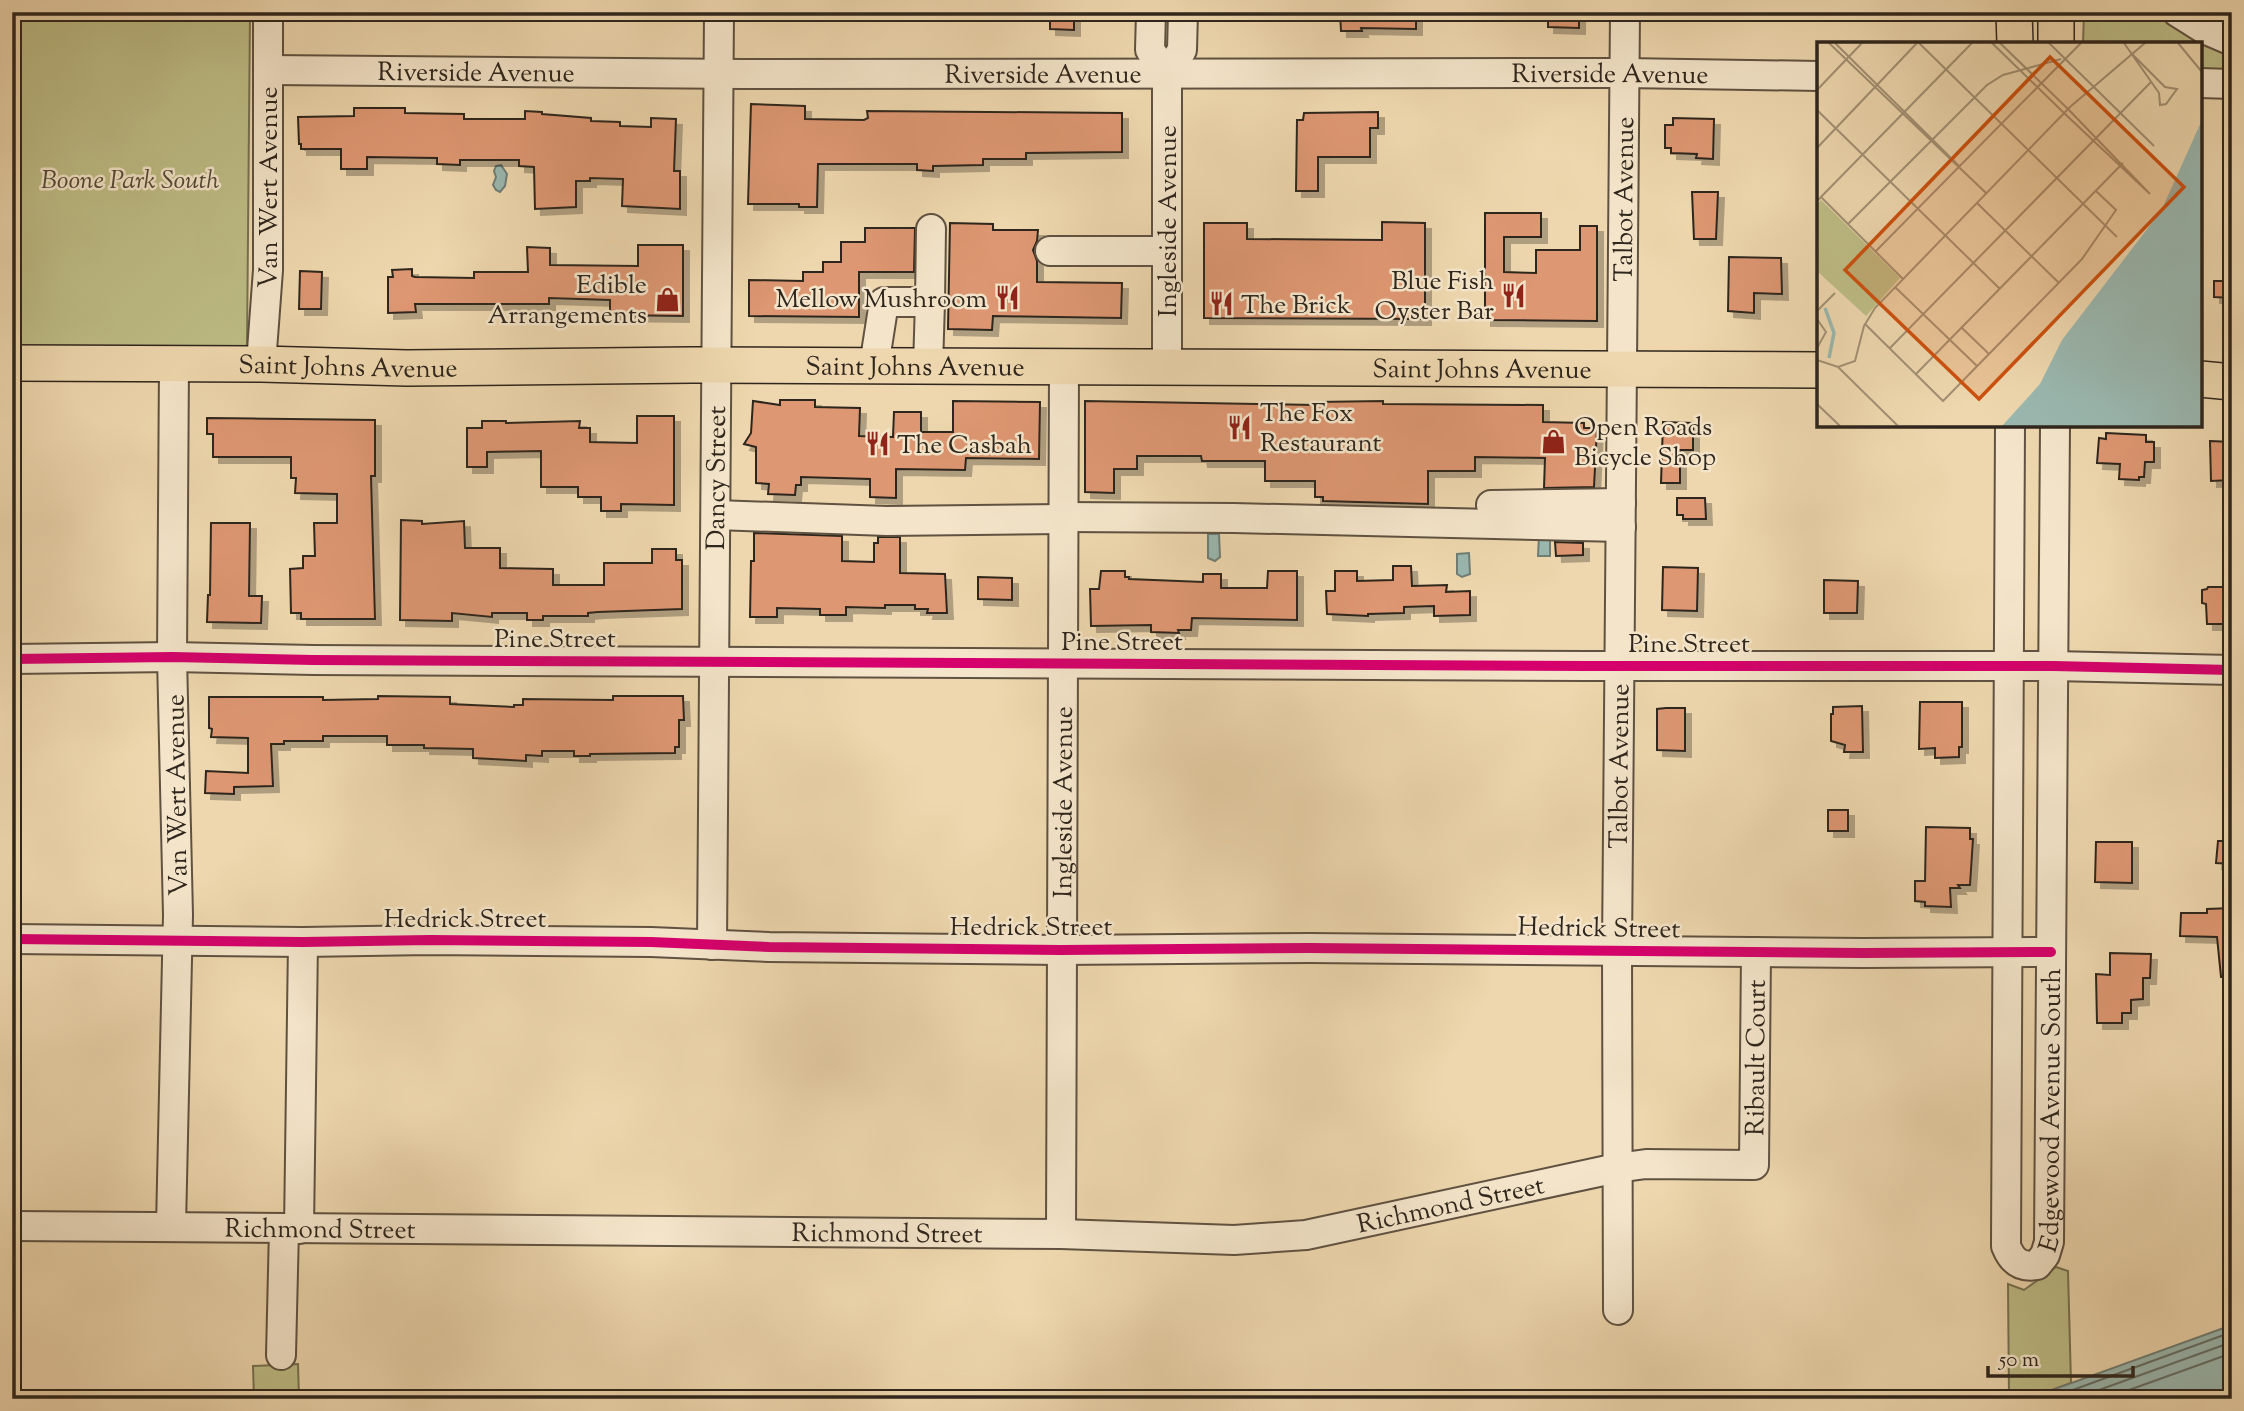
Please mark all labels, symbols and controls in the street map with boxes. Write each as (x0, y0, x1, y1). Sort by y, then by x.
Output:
inset map (1817, 42, 2202, 427)
street label: Riverside Avenue (377, 55, 575, 94)
street label: Riverside Avenue (1511, 57, 1709, 95)
street label: Riverside Avenue (944, 58, 1142, 95)
street label: Van Wert Avenue (251, 86, 289, 290)
street label: Talbot Avenue (1607, 116, 1645, 282)
street label: Ingleside Avenue (1151, 125, 1188, 317)
park label: Boone Park South (41, 163, 219, 200)
place label: Blue Fish Oyster Bar (1375, 264, 1494, 331)
place label: Edible Arrangements (488, 268, 647, 335)
restaurant icon: Blue Fish Oyster Bar (1500, 281, 1528, 309)
place label: Mellow Mushroom (775, 282, 987, 319)
restaurant icon: Mellow Mushroom (993, 284, 1021, 312)
shop icon: Edible Arrangements (653, 285, 681, 313)
place label: The Brick (1241, 288, 1351, 325)
restaurant icon: The Brick (1207, 290, 1235, 318)
street label: Saint Johns Avenue (238, 348, 458, 389)
street label: Saint Johns Avenue (805, 350, 1025, 387)
street label: Saint Johns Avenue (1372, 352, 1592, 390)
place label: The Fox Restaurant (1260, 396, 1382, 463)
street label: Dancy Street (699, 406, 737, 550)
place label: Open Roads Bicycle Shop (1574, 410, 1716, 477)
restaurant icon: The Fox Restaurant (1226, 413, 1254, 441)
shop icon: Open Roads Bicycle Shop (1540, 427, 1568, 455)
place label: The Casbah (897, 428, 1032, 465)
restaurant icon: The Casbah (863, 430, 891, 458)
street label: Pine Street (494, 622, 616, 659)
street label: Pine Street (1061, 625, 1183, 662)
street label: Pine Street (1628, 627, 1750, 664)
street label: Talbot Avenue (1602, 683, 1640, 849)
street label: Van Wert Avenue (158, 694, 199, 896)
street label: Ingleside Avenue (1046, 706, 1084, 898)
street label: Hedrick Street (384, 902, 546, 939)
street label: Hedrick Street (950, 910, 1112, 947)
street label: Hedrick Street (1517, 910, 1681, 949)
street label: Edgewood Avenue South (2031, 968, 2072, 1257)
street label: Ribault Court (1738, 979, 1777, 1136)
street label: Richmond Street (1354, 1168, 1548, 1245)
street label: Richmond Street (224, 1212, 416, 1250)
street label: Richmond Street (791, 1216, 983, 1254)
scale bar (1988, 1334, 2134, 1378)
text: 50 m (1998, 1346, 2039, 1376)

